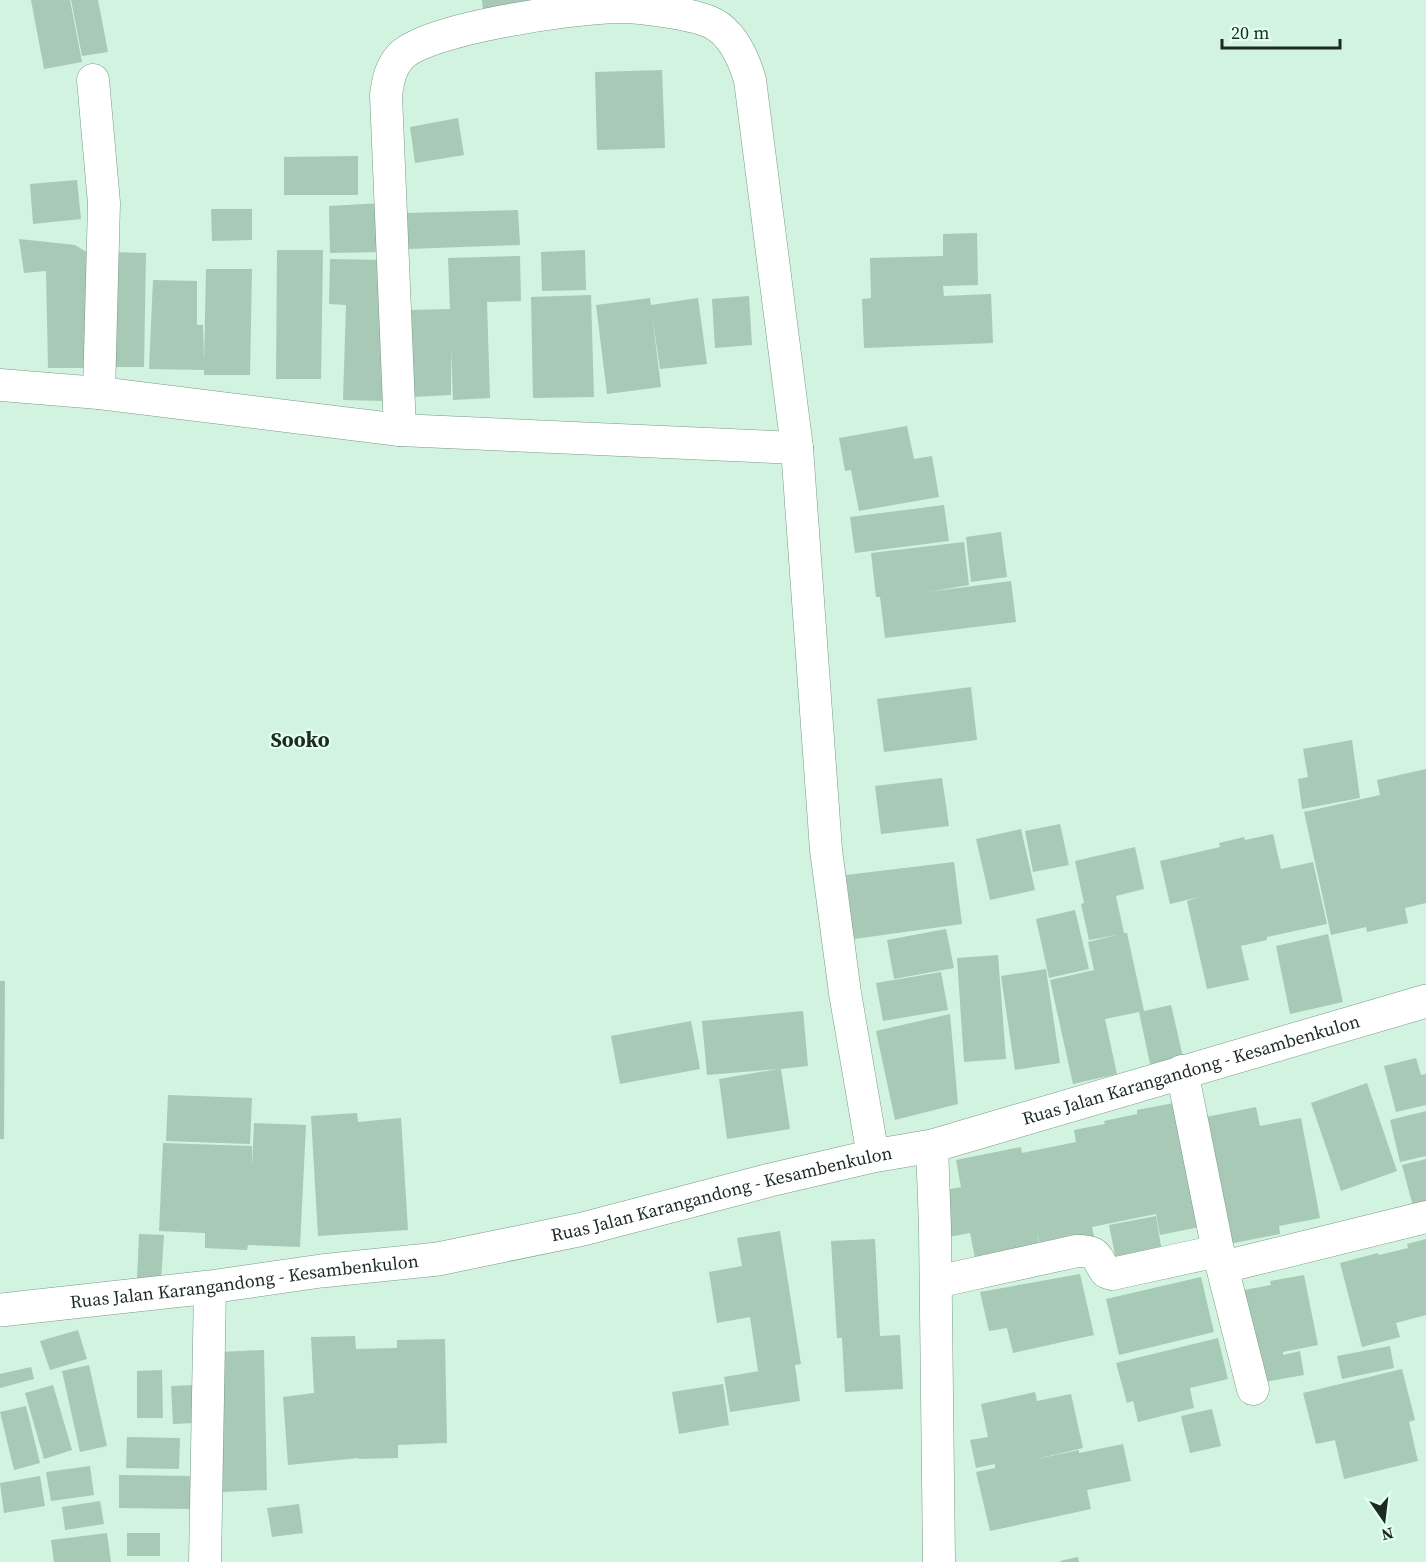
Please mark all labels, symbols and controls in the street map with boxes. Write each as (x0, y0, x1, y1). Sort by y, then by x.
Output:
scale bar (1222, 12, 1340, 50)
text: 20 m (1231, 20, 1269, 45)
district label: Sooko (270, 725, 330, 754)
street label: Ruas Jalan Karangandong - Kesambenkulon (1019, 1008, 1363, 1131)
street label: Ruas Jalan Karangandong - Kesambenkulon (549, 1140, 894, 1247)
street label: Ruas Jalan Karangandong - Kesambenkulon (69, 1248, 420, 1314)
north arrow (1354, 1490, 1414, 1550)
text: N (1379, 1522, 1396, 1547)

